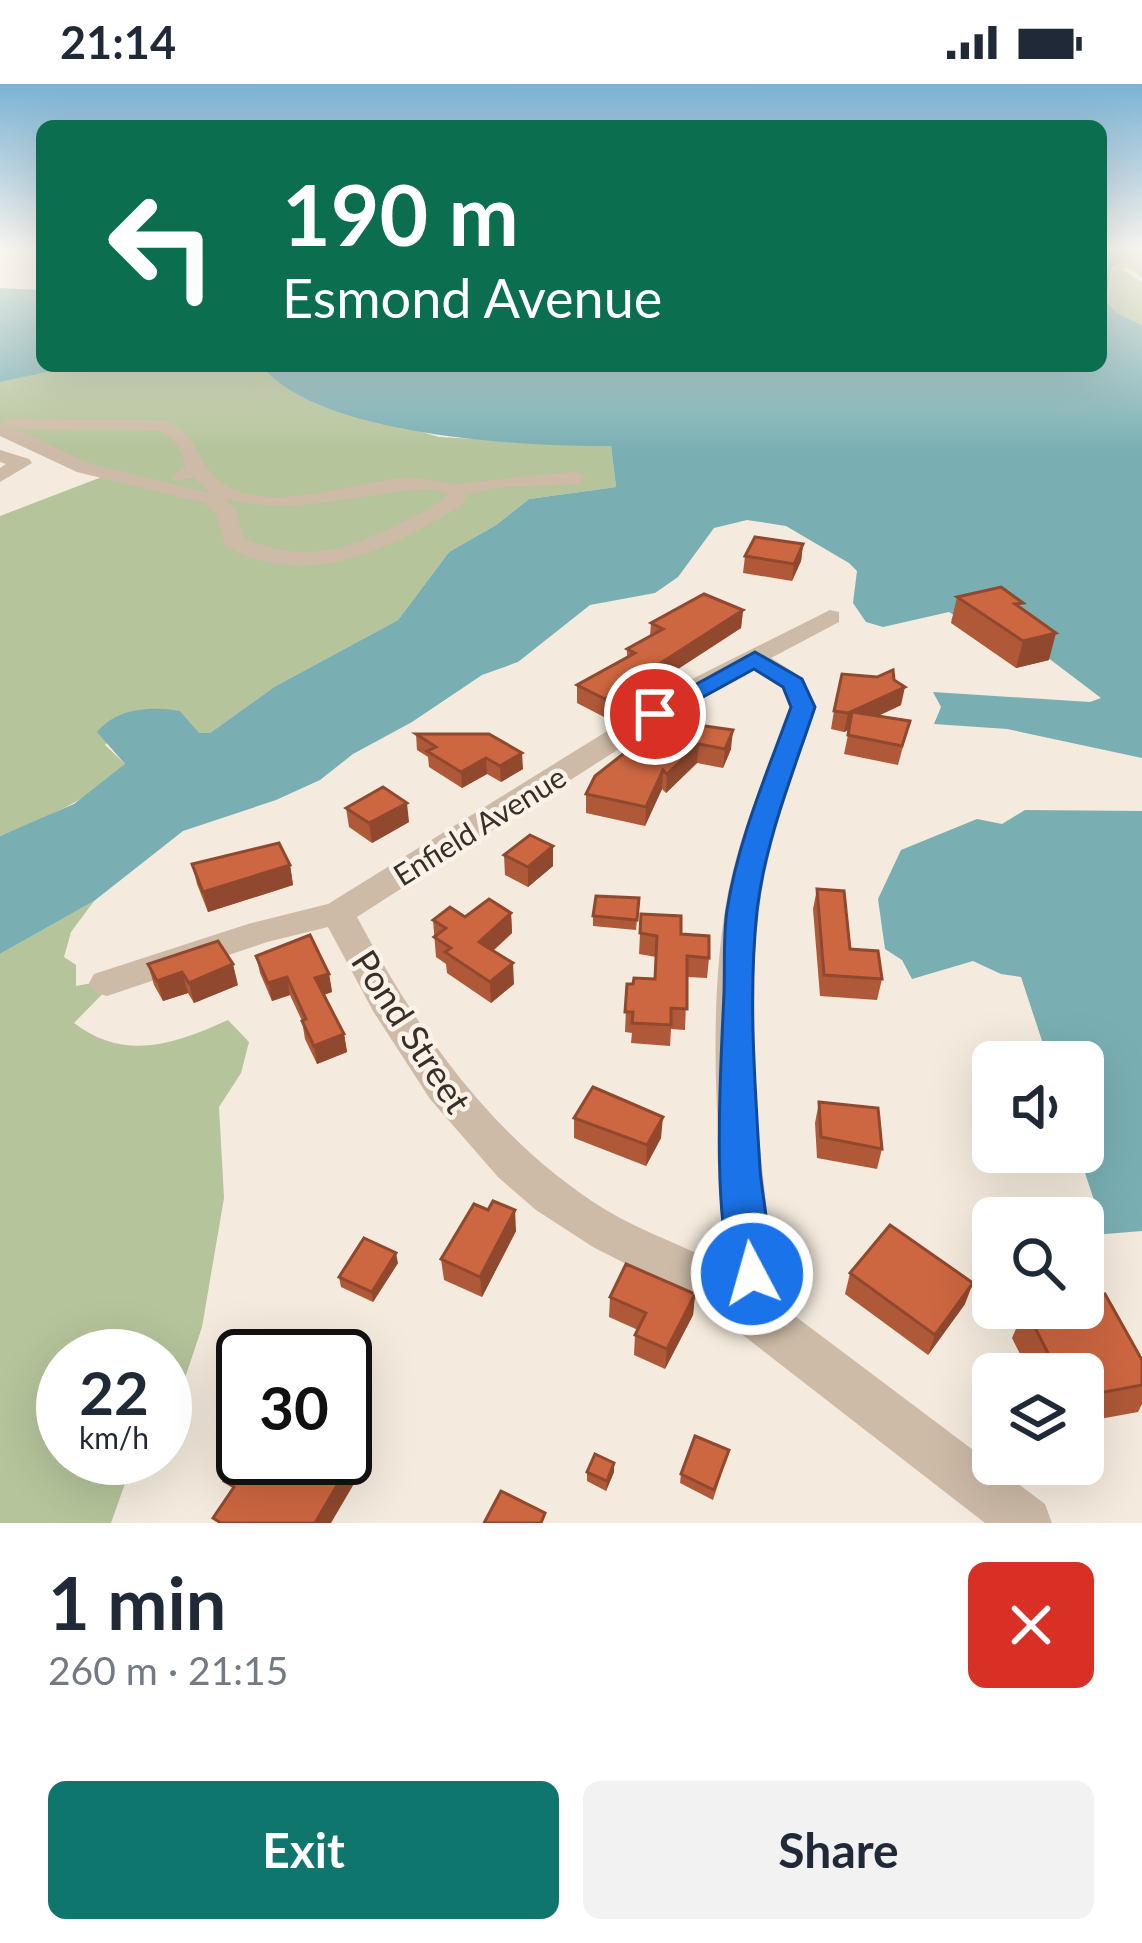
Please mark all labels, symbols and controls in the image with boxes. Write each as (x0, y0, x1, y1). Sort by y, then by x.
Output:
text: 21:14 (60, 15, 176, 69)
text: 190 m (282, 163, 519, 264)
icon: left (84, 168, 240, 324)
text: Esmond Avenue (282, 265, 662, 330)
pin (604, 663, 706, 765)
icon: arrive (622, 681, 688, 747)
street label: Enfield Avenue (386, 758, 572, 892)
street label: Pond Street (343, 941, 481, 1121)
map controls (972, 1041, 1104, 1485)
button: sound (972, 1041, 1104, 1173)
button: search (972, 1197, 1104, 1329)
position arrow (689, 1211, 815, 1337)
speed limit sign: 30 (216, 1329, 372, 1485)
button: layers (972, 1353, 1104, 1485)
text: 22 (79, 1356, 149, 1428)
text: km/h (79, 1419, 149, 1455)
text: 1 min (48, 1559, 226, 1645)
button: close (968, 1562, 1094, 1688)
text: 260 m · 21:15 (48, 1647, 288, 1693)
button: Exit (48, 1781, 559, 1919)
button: Share (583, 1781, 1094, 1919)

